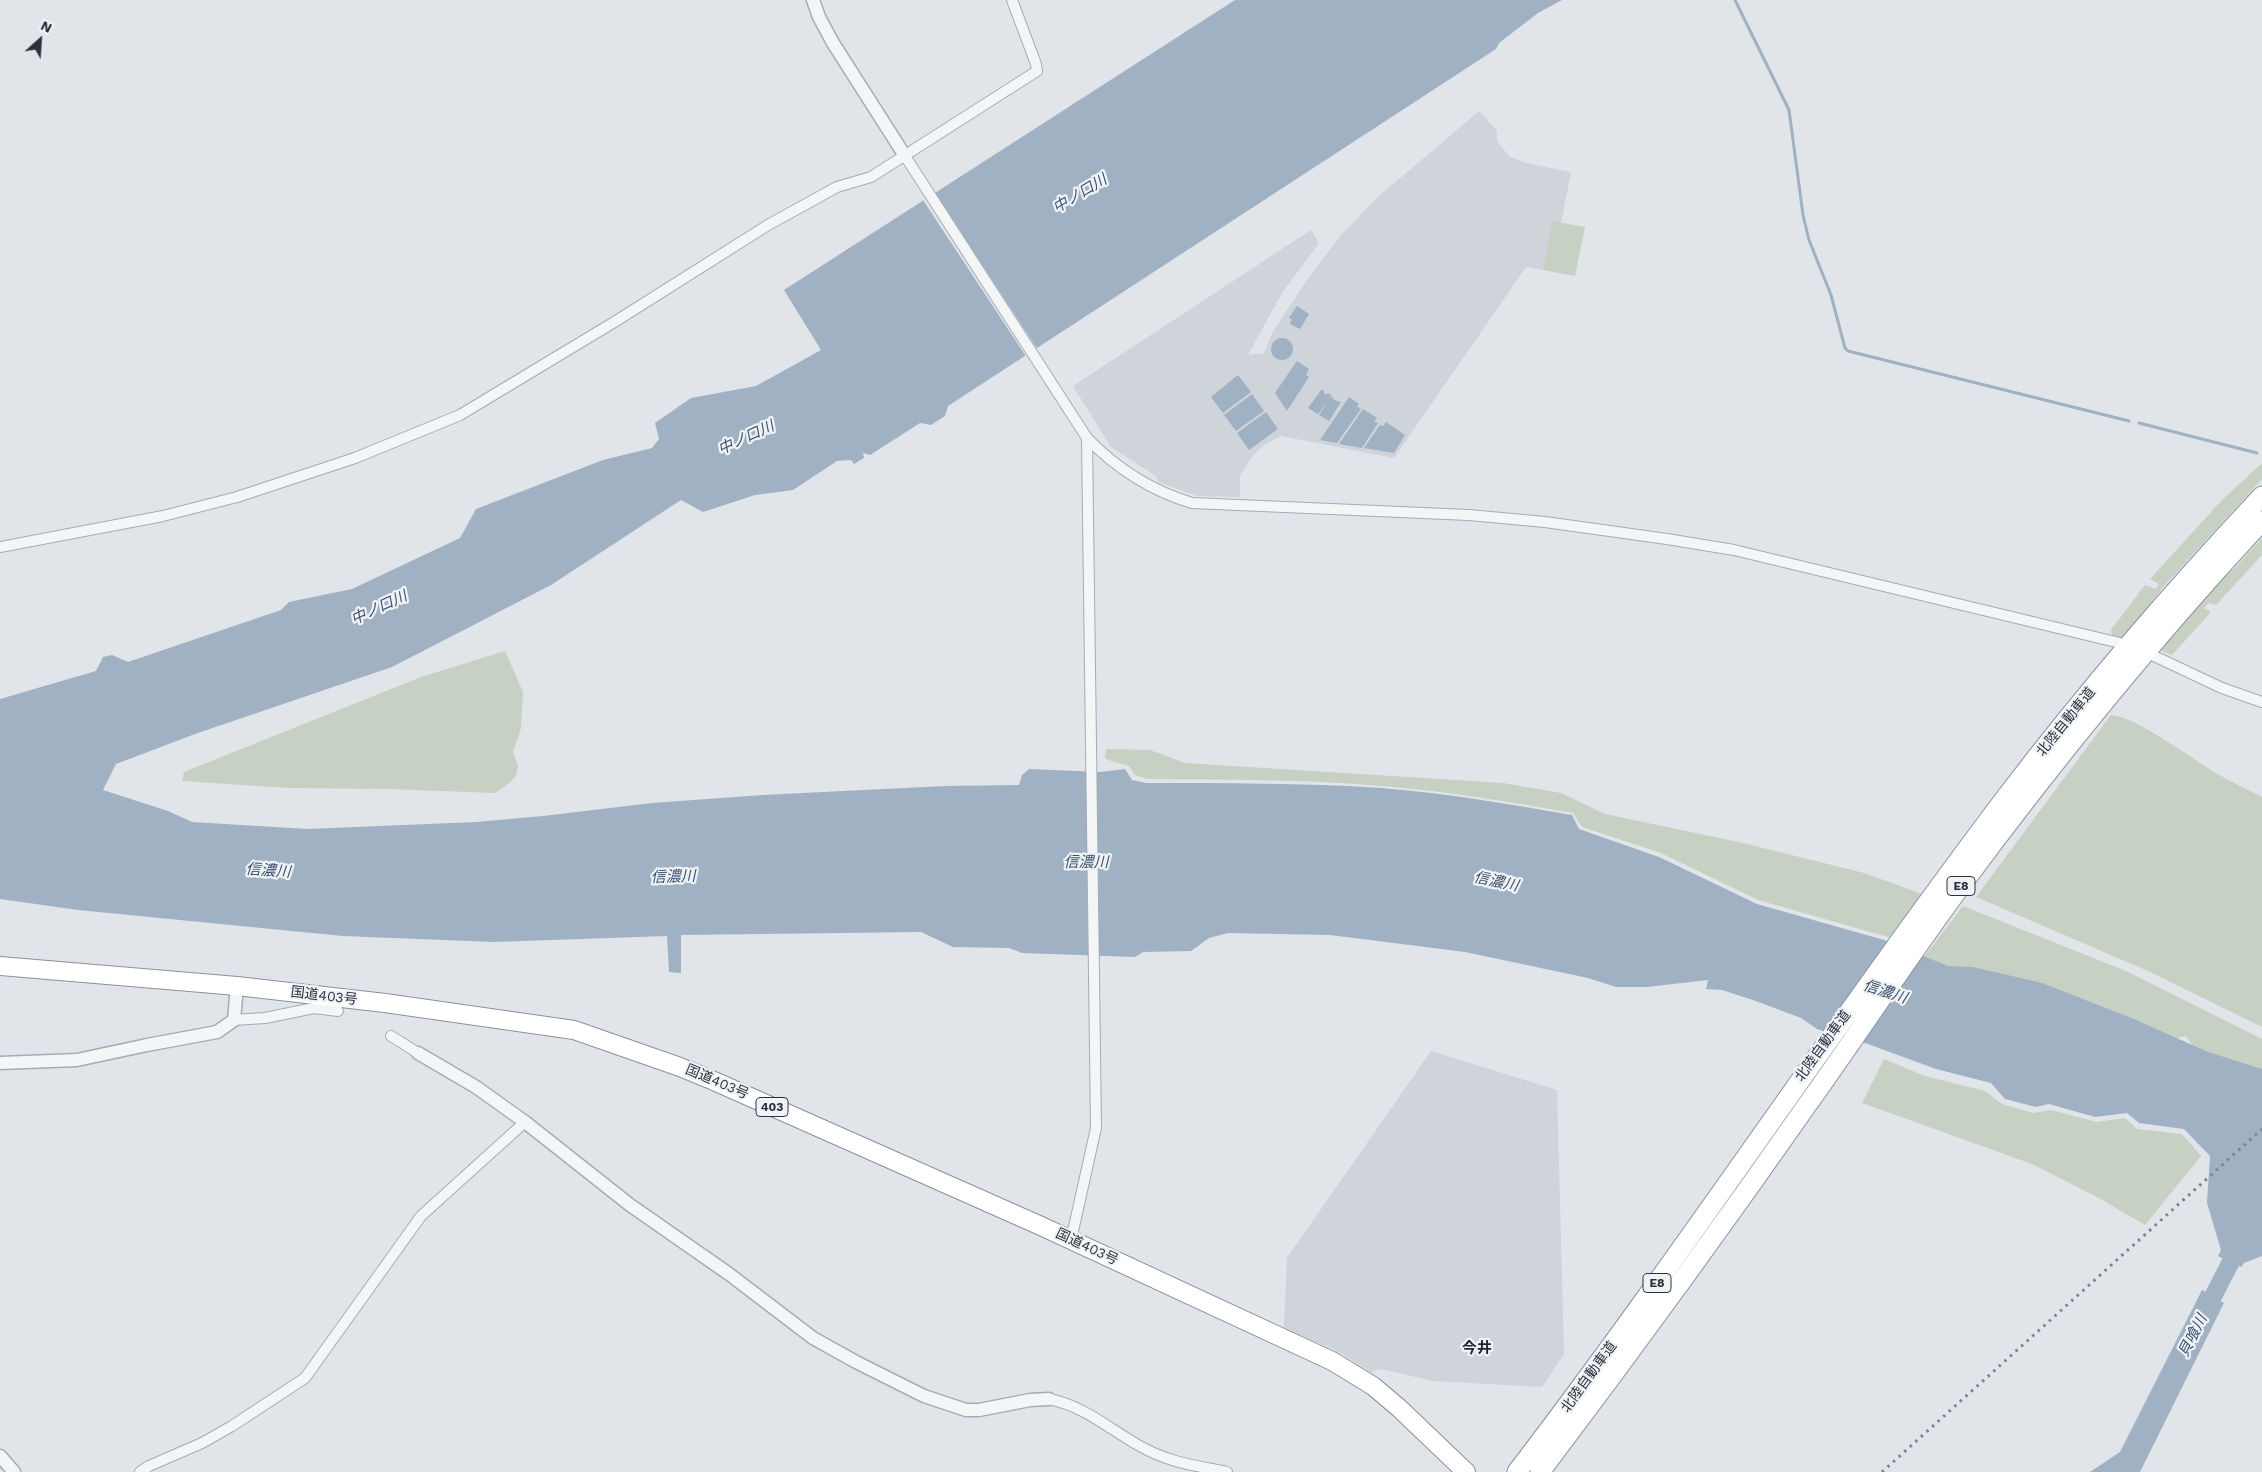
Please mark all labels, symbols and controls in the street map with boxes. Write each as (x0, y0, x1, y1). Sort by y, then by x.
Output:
north arrow (15, 15, 65, 65)
text: N (38, 17, 55, 36)
water label: 中ノ口川 (1050, 171, 1110, 217)
water label: 中ノ口川 (715, 417, 777, 459)
water label: 中ノ口川 (348, 587, 410, 629)
street label: 北陸自動車道 (2033, 684, 2099, 760)
water label: 信濃川 (1064, 854, 1108, 872)
water label: 信濃川 (245, 860, 291, 882)
water label: 信濃川 (650, 867, 696, 887)
water label: 信濃川 (1472, 869, 1520, 895)
road number: E8 (1947, 876, 1975, 896)
water label: 信濃川 (1861, 976, 1909, 1008)
street label: 国道403号 (290, 984, 358, 1008)
street label: 北陸自動車道 (1792, 1007, 1854, 1085)
street label: 国道403号 (683, 1061, 751, 1103)
road number: 403 (756, 1098, 788, 1116)
street label: 国道403号 (1053, 1225, 1121, 1269)
road number: E8 (1643, 1274, 1671, 1292)
water label: 貝喰川 (2175, 1312, 2211, 1360)
street label: 北陸自動車道 (1558, 1338, 1620, 1416)
district label: 今井 (1462, 1340, 1492, 1358)

